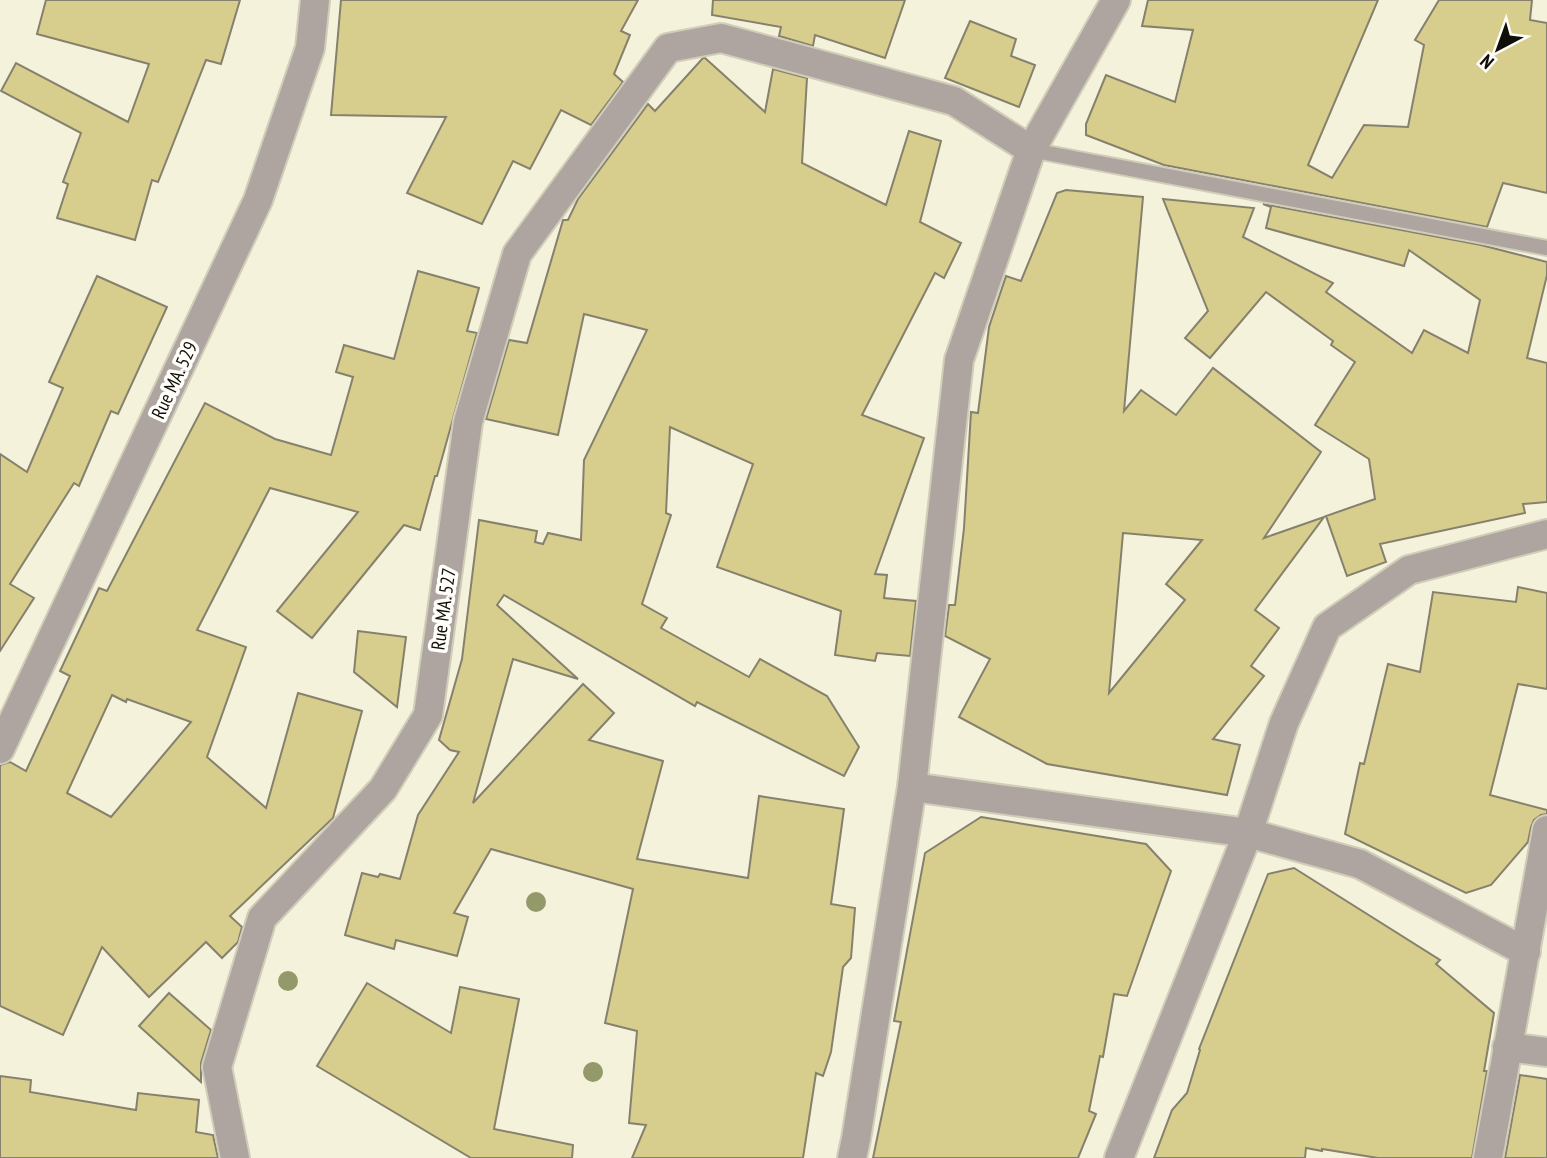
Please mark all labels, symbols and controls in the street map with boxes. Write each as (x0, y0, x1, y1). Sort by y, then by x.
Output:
north arrow (1463, 14, 1533, 84)
text: N (1475, 49, 1499, 74)
street label: Rue MA. 529 (146, 338, 202, 422)
street label: Rue MA. 527 (425, 566, 461, 652)

